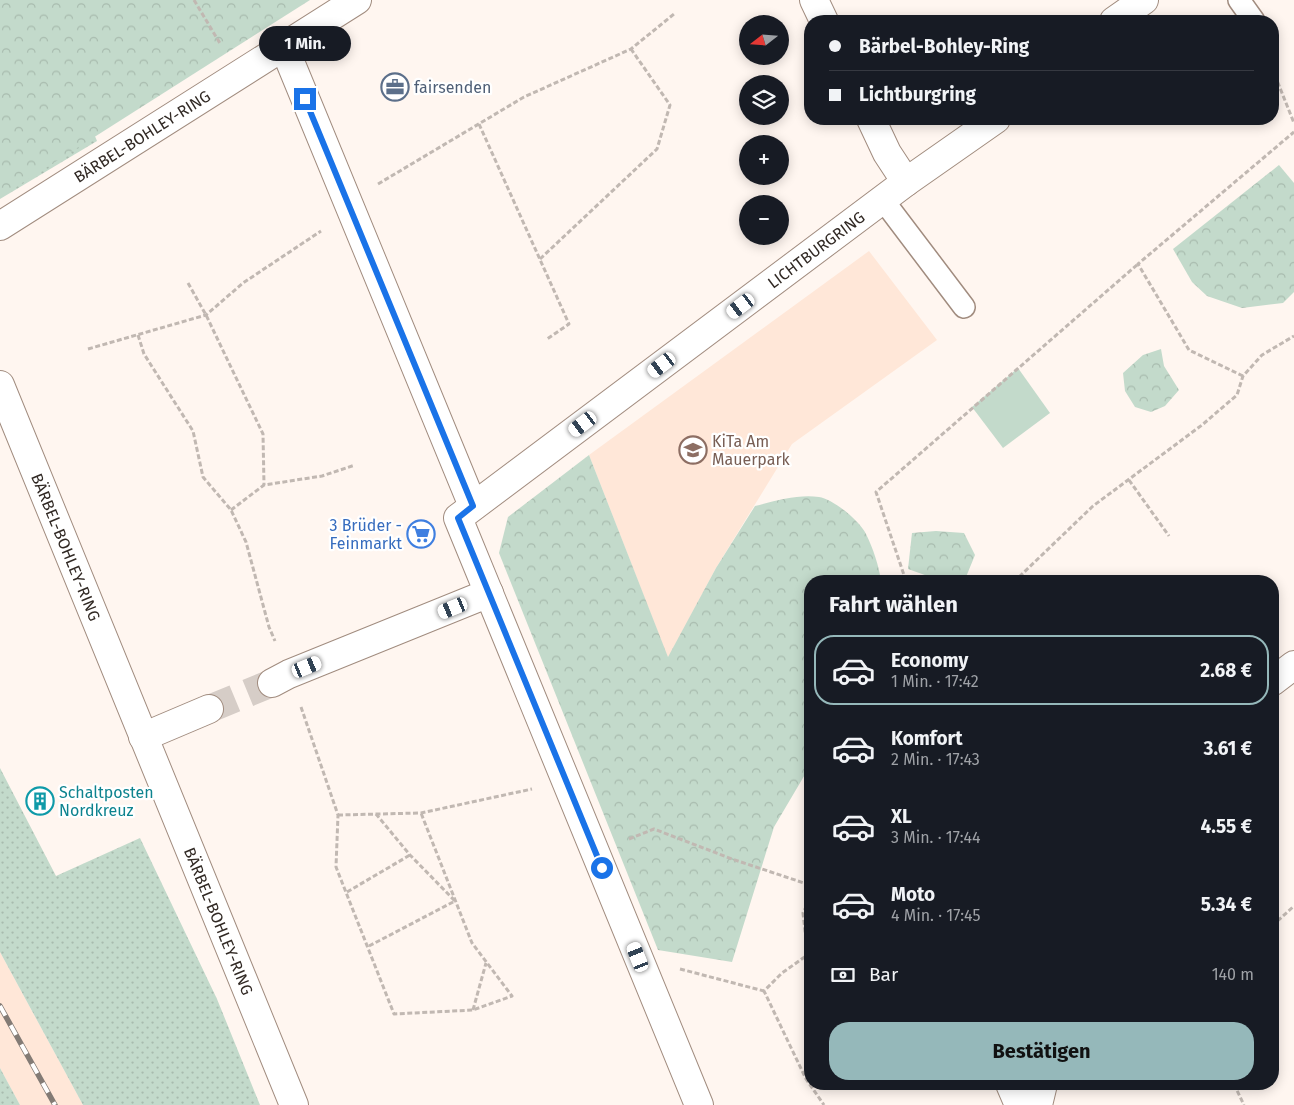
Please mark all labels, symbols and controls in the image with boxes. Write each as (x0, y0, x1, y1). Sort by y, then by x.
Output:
north arrow (739, 15, 789, 65)
map controls (739, 15, 789, 245)
callout: 1 Min. (259, 27, 351, 62)
text: 1 Min. (284, 34, 326, 53)
text: Bärbel-Bohley-Ring (859, 35, 1029, 58)
office icon: fairsenden (380, 72, 410, 102)
button: layers (739, 75, 789, 125)
place label: fairsenden (414, 78, 491, 97)
text: Lichtburgring (859, 83, 976, 106)
street label: BÄRBEL-BOHLEY-RING (70, 86, 214, 186)
route end (294, 88, 316, 110)
button: + (739, 135, 789, 185)
button: − (739, 195, 789, 245)
street label: LICHTBURGRING (764, 207, 868, 292)
car (724, 291, 757, 321)
car (645, 350, 678, 380)
car (566, 409, 599, 439)
place label: KiTa Am Mauerpark (712, 432, 791, 469)
school or university icon: KiTa Am Mauerpark (678, 435, 708, 465)
street label: BÄRBEL-BOHLEY-RING (28, 470, 105, 624)
place label: 3 Brüder - Feinmarkt (329, 516, 402, 553)
supermarket icon: 3 Brüder - Feinmarkt (406, 519, 436, 549)
text: Fahrt wählen (829, 591, 958, 618)
car (436, 595, 469, 621)
icon: car (831, 648, 876, 693)
text: Economy (891, 649, 968, 672)
car (290, 654, 323, 680)
text: 2.68 € (1200, 659, 1252, 682)
text: 1 Min. · 17:42 (891, 672, 979, 691)
icon: car (831, 726, 876, 771)
text: Komfort (891, 727, 962, 750)
text: 3.61 € (1204, 737, 1252, 760)
text: 2 Min. · 17:43 (891, 750, 980, 769)
place label: Schaltposten Nordkreuz (59, 783, 154, 820)
building icon: Schaltposten Nordkreuz (25, 786, 55, 816)
icon: car (831, 804, 876, 849)
text: XL (891, 805, 912, 828)
text: 4.55 € (1201, 815, 1252, 838)
text: 3 Min. · 17:44 (891, 828, 981, 847)
street label: BÄRBEL-BOHLEY-RING (180, 844, 257, 998)
route start (591, 857, 613, 879)
icon: car (831, 882, 876, 927)
text: Moto (891, 883, 935, 906)
text: 5.34 € (1201, 893, 1252, 916)
text: 4 Min. · 17:45 (891, 906, 980, 925)
car (625, 940, 650, 974)
icon: cash (829, 961, 857, 989)
text: Bar (869, 963, 898, 986)
text: 140 m (1212, 965, 1254, 984)
button: Bestätigen (829, 1022, 1254, 1080)

